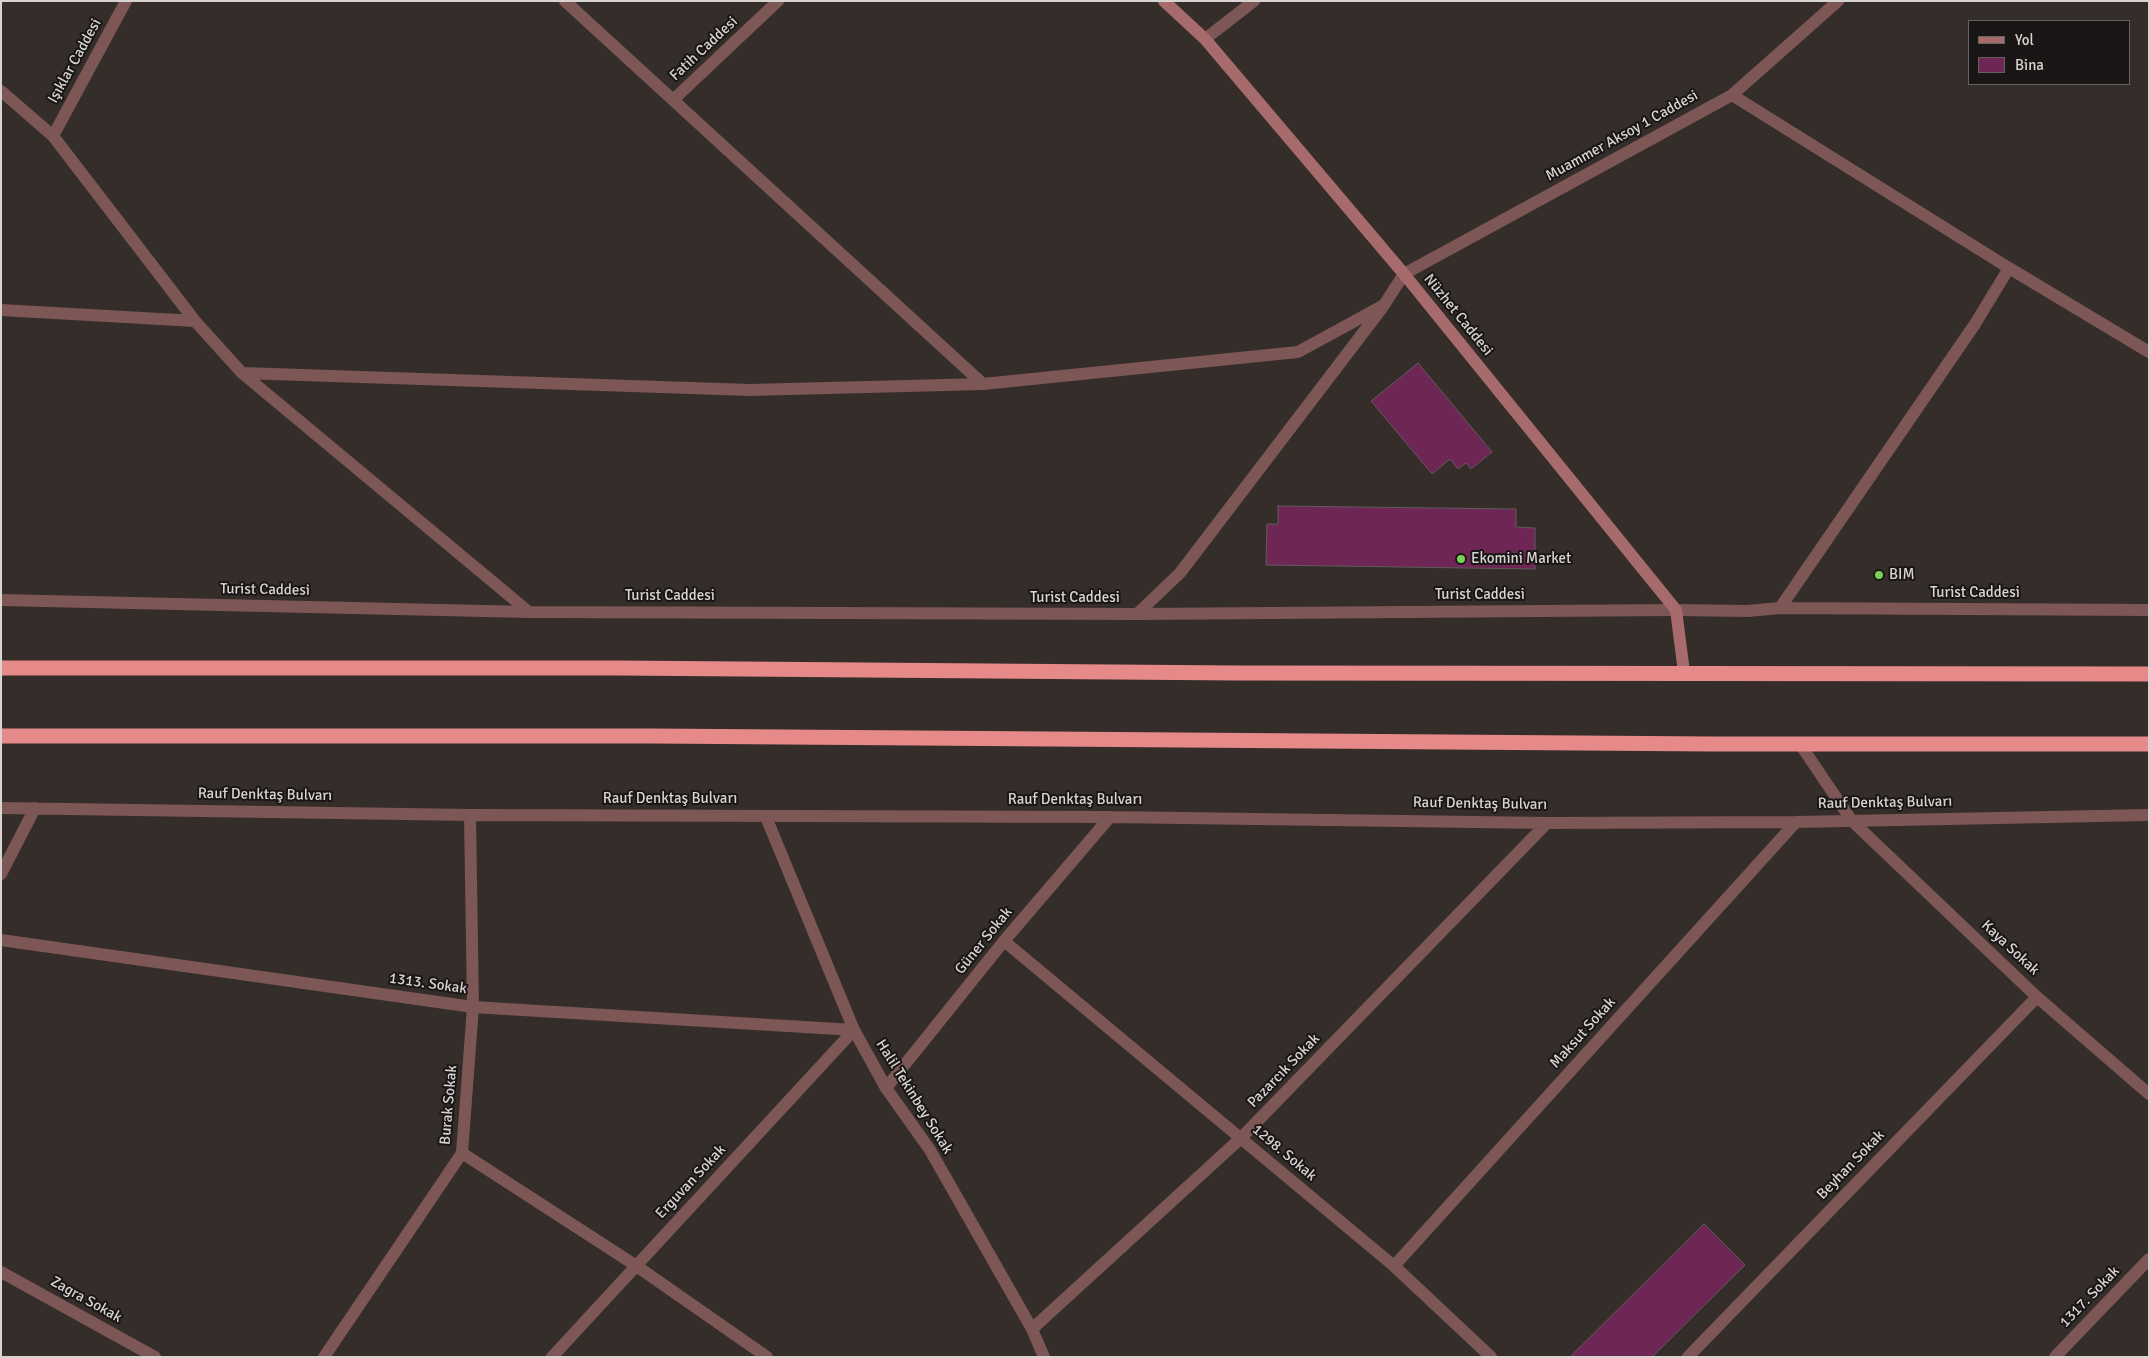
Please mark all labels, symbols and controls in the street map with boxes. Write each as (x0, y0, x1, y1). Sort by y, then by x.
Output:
street label: Fatih Caddesi (666, 13, 742, 85)
street label: Işıklar Caddesi (44, 16, 106, 106)
legend (1968, 20, 2130, 85)
text: Yol (2015, 31, 2034, 49)
text: Bina (2015, 56, 2044, 74)
street label: Muammer Aksoy 1 Caddesi (1543, 87, 1701, 185)
street label: Nüzhet Caddesi (1420, 271, 1496, 359)
place label: Ekomini Market (1471, 550, 1571, 568)
marker: Ekomini Market (1455, 553, 1467, 565)
place label: BIM (1889, 566, 1915, 584)
marker: BIM (1873, 569, 1885, 581)
street label: Turist Caddesi (220, 580, 310, 600)
street label: Turist Caddesi (1930, 584, 2020, 602)
street label: Turist Caddesi (1435, 586, 1525, 604)
street label: Turist Caddesi (625, 587, 715, 605)
street label: Turist Caddesi (1030, 589, 1120, 607)
street label: Rauf Denktaş Bulvarı (198, 785, 332, 805)
street label: Rauf Denktaş Bulvarı (603, 790, 737, 808)
street label: Rauf Denktaş Bulvarı (1008, 791, 1142, 809)
street label: Rauf Denktaş Bulvarı (1818, 793, 1952, 813)
street label: Rauf Denktaş Bulvarı (1413, 794, 1547, 814)
street label: Güner Sokak (951, 904, 1017, 978)
street label: Kaya Sokak (1977, 917, 2043, 979)
street label: 1313. Sokak (388, 970, 468, 998)
street label: Maksut Sokak (1546, 994, 1620, 1072)
street label: Pazarcık Sokak (1244, 1030, 1324, 1112)
street label: Halil Tekinbey Sokak (872, 1036, 956, 1158)
street label: Burak Sokak (437, 1064, 461, 1146)
street label: 1298. Sokak (1248, 1121, 1320, 1185)
street label: Beyhan Sokak (1813, 1127, 1889, 1203)
street label: Erguvan Sokak (652, 1141, 730, 1223)
street label: 1317. Sokak (2056, 1263, 2124, 1331)
street label: Zagra Sokak (47, 1273, 125, 1327)

